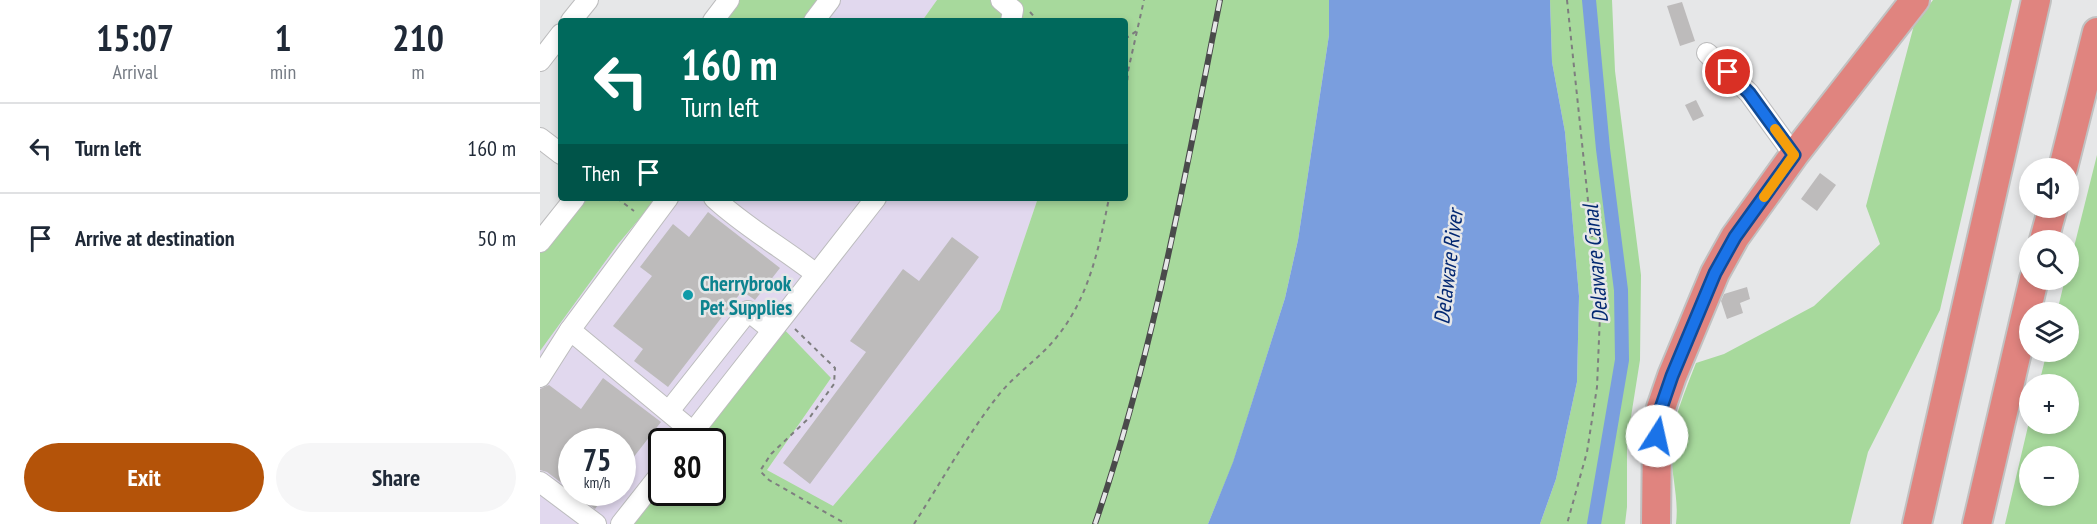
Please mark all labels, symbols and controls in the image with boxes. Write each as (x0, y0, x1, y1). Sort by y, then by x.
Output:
text: 15:07 (96, 14, 174, 61)
text: 1 (274, 14, 292, 61)
text: 210 (392, 14, 444, 61)
text: 160 m (681, 37, 778, 92)
icon: left (582, 42, 660, 120)
pin (1702, 46, 1753, 97)
icon: arrive (1711, 55, 1744, 88)
text: Arrival (112, 59, 158, 85)
text: min (270, 59, 296, 85)
text: m (412, 59, 425, 85)
text: Turn left (681, 90, 759, 124)
icon: left (24, 132, 57, 165)
text: Turn left (75, 134, 141, 162)
text: 160 m (467, 134, 516, 162)
icon: arrive (632, 156, 665, 189)
map controls (2019, 158, 2079, 506)
button: sound (2019, 158, 2079, 218)
text: Then (582, 159, 620, 187)
water label: Delaware Canal (1576, 202, 1614, 324)
water label: Delaware River (1427, 205, 1469, 326)
icon: arrive (24, 222, 57, 255)
text: Arrive at destination (75, 224, 235, 252)
text: 50 m (477, 224, 516, 252)
button: search (2019, 230, 2079, 290)
place label: Cherrybrook Pet Supplies (700, 270, 792, 321)
marker: Cherrybrook Pet Supplies (681, 288, 695, 302)
button: layers (2019, 302, 2079, 362)
button: + (2019, 374, 2079, 434)
position arrow (1625, 404, 1689, 468)
speed limit sign: 80 (648, 428, 726, 506)
text: 75 (583, 440, 611, 479)
button: Exit (24, 443, 264, 512)
button: Share (276, 443, 516, 512)
button: − (2019, 446, 2079, 506)
text: km/h (584, 473, 610, 492)

